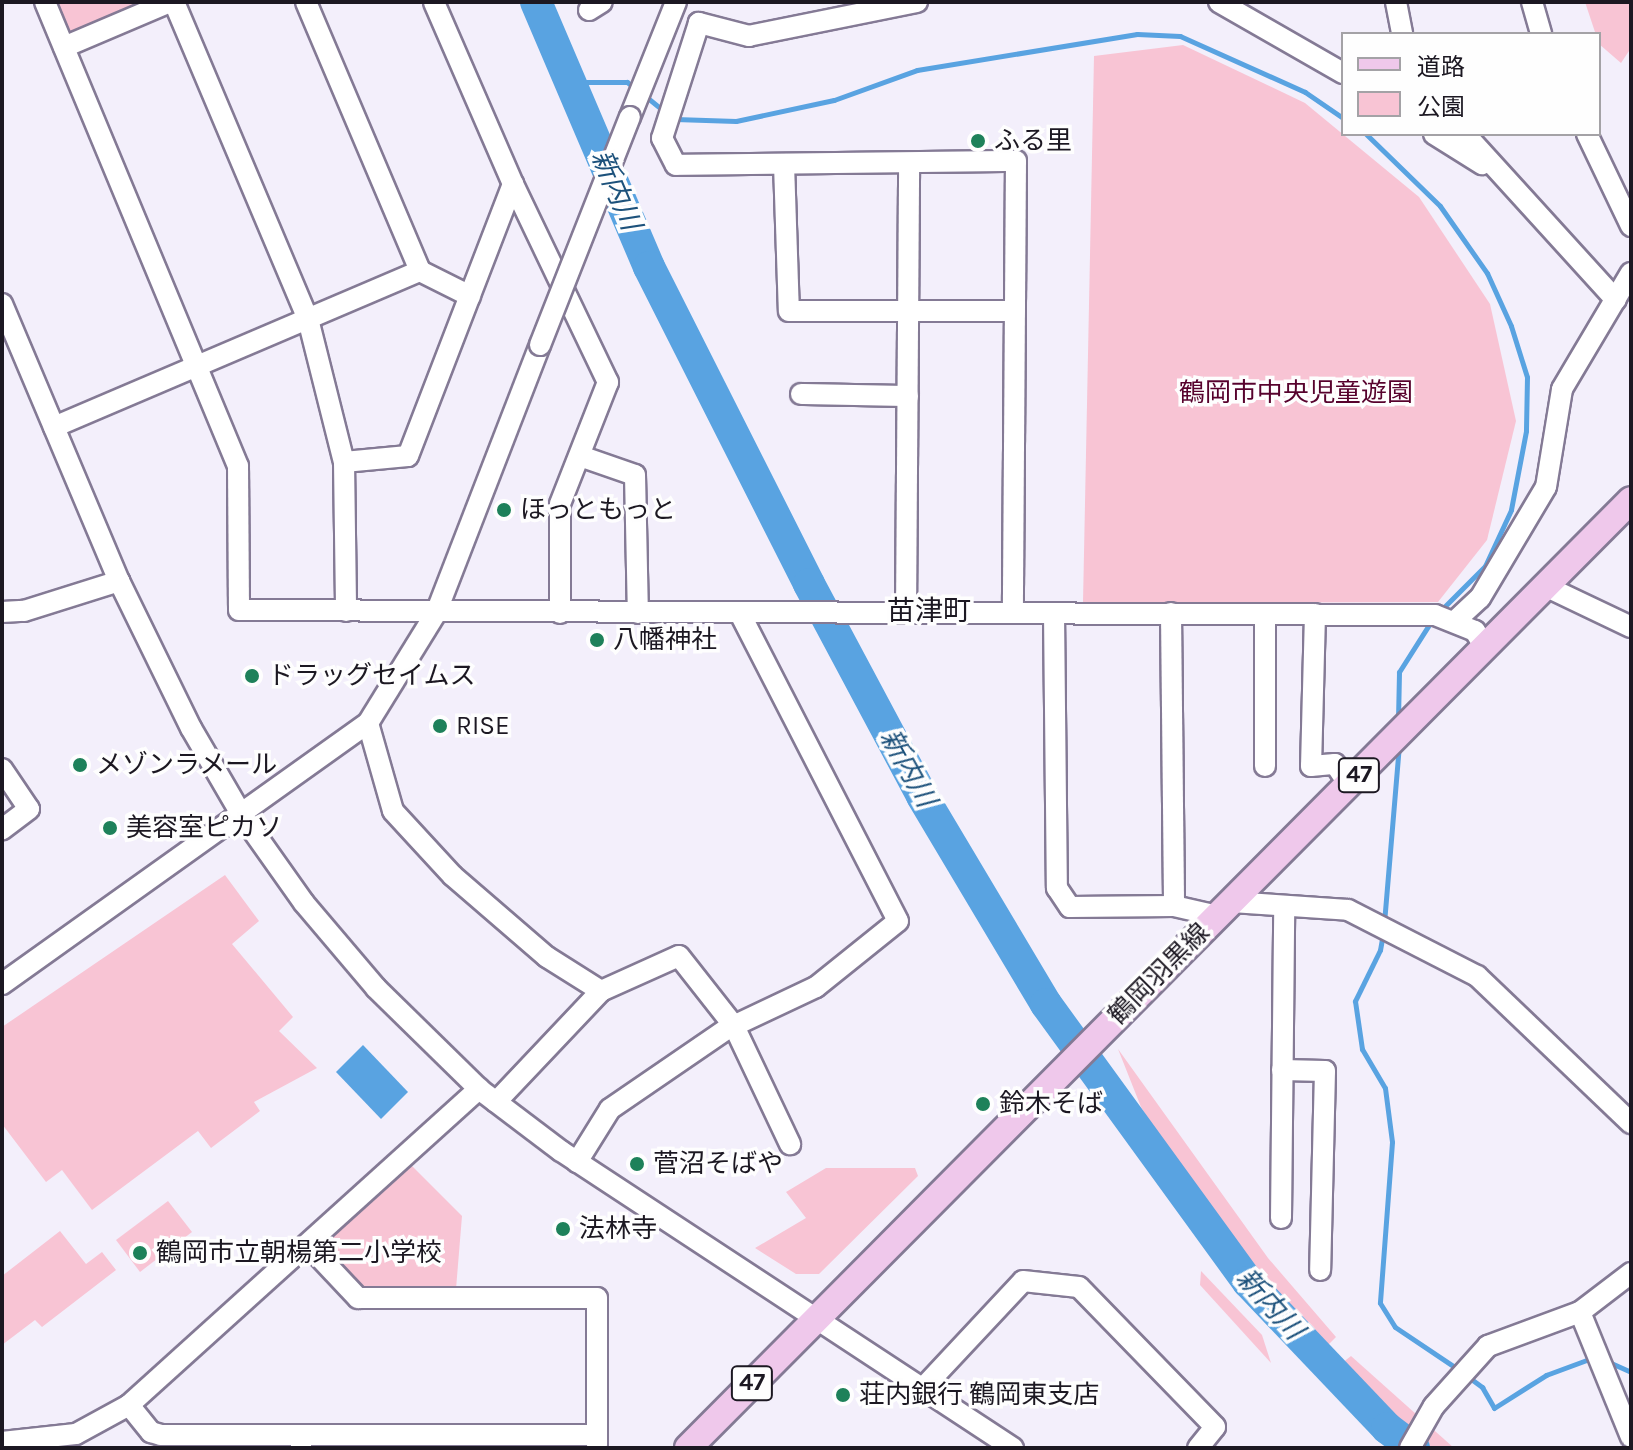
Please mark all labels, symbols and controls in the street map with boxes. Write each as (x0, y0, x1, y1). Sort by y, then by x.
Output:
legend (1341, 32, 1601, 136)
text: 道路 (1417, 53, 1465, 81)
text: 公園 (1417, 93, 1465, 121)
place label: ふる里 (994, 125, 1072, 157)
marker: ふる里 (969, 132, 987, 150)
water label: 新内川 (584, 145, 648, 235)
park label: 鶴岡市中央児童遊園 (1179, 377, 1413, 409)
place label: ほっともっと (520, 494, 676, 526)
marker: ほっともっと (495, 501, 513, 519)
district label: 苗津町 (887, 594, 971, 628)
place label: 八幡神社 (613, 624, 717, 656)
marker: 八幡神社 (588, 631, 606, 649)
place label: ドラッグセイムス (268, 660, 476, 692)
marker: ドラッグセイムス (243, 667, 261, 685)
place label: RISE (456, 710, 510, 742)
marker: RISE (431, 717, 449, 735)
water label: 新内川 (873, 723, 943, 813)
place label: メゾンラメール (96, 749, 278, 781)
road number: 47 (1337, 755, 1381, 795)
marker: メゾンラメール (71, 756, 89, 774)
place label: 美容室ピカソ (126, 812, 282, 844)
marker: 美容室ピカソ (101, 819, 119, 837)
street label: 鶴岡羽黒線 (1102, 917, 1216, 1031)
place label: 鈴木そば (999, 1088, 1103, 1120)
marker: 鈴木そば (974, 1095, 992, 1113)
place label: 菅沼そばや (653, 1148, 783, 1180)
marker: 菅沼そばや (628, 1155, 646, 1173)
place label: 法林寺 (579, 1213, 657, 1245)
marker: 法林寺 (554, 1220, 572, 1238)
place label: 鶴岡市立朝楊第二小学校 (156, 1237, 442, 1269)
marker: 鶴岡市立朝楊第二小学校 (131, 1244, 149, 1262)
water label: 新内川 (1229, 1262, 1311, 1346)
road number: 47 (730, 1363, 774, 1403)
place label: 荘内銀行 鶴岡東支店 (859, 1379, 1099, 1411)
marker: 荘内銀行 鶴岡東支店 (834, 1386, 852, 1404)

